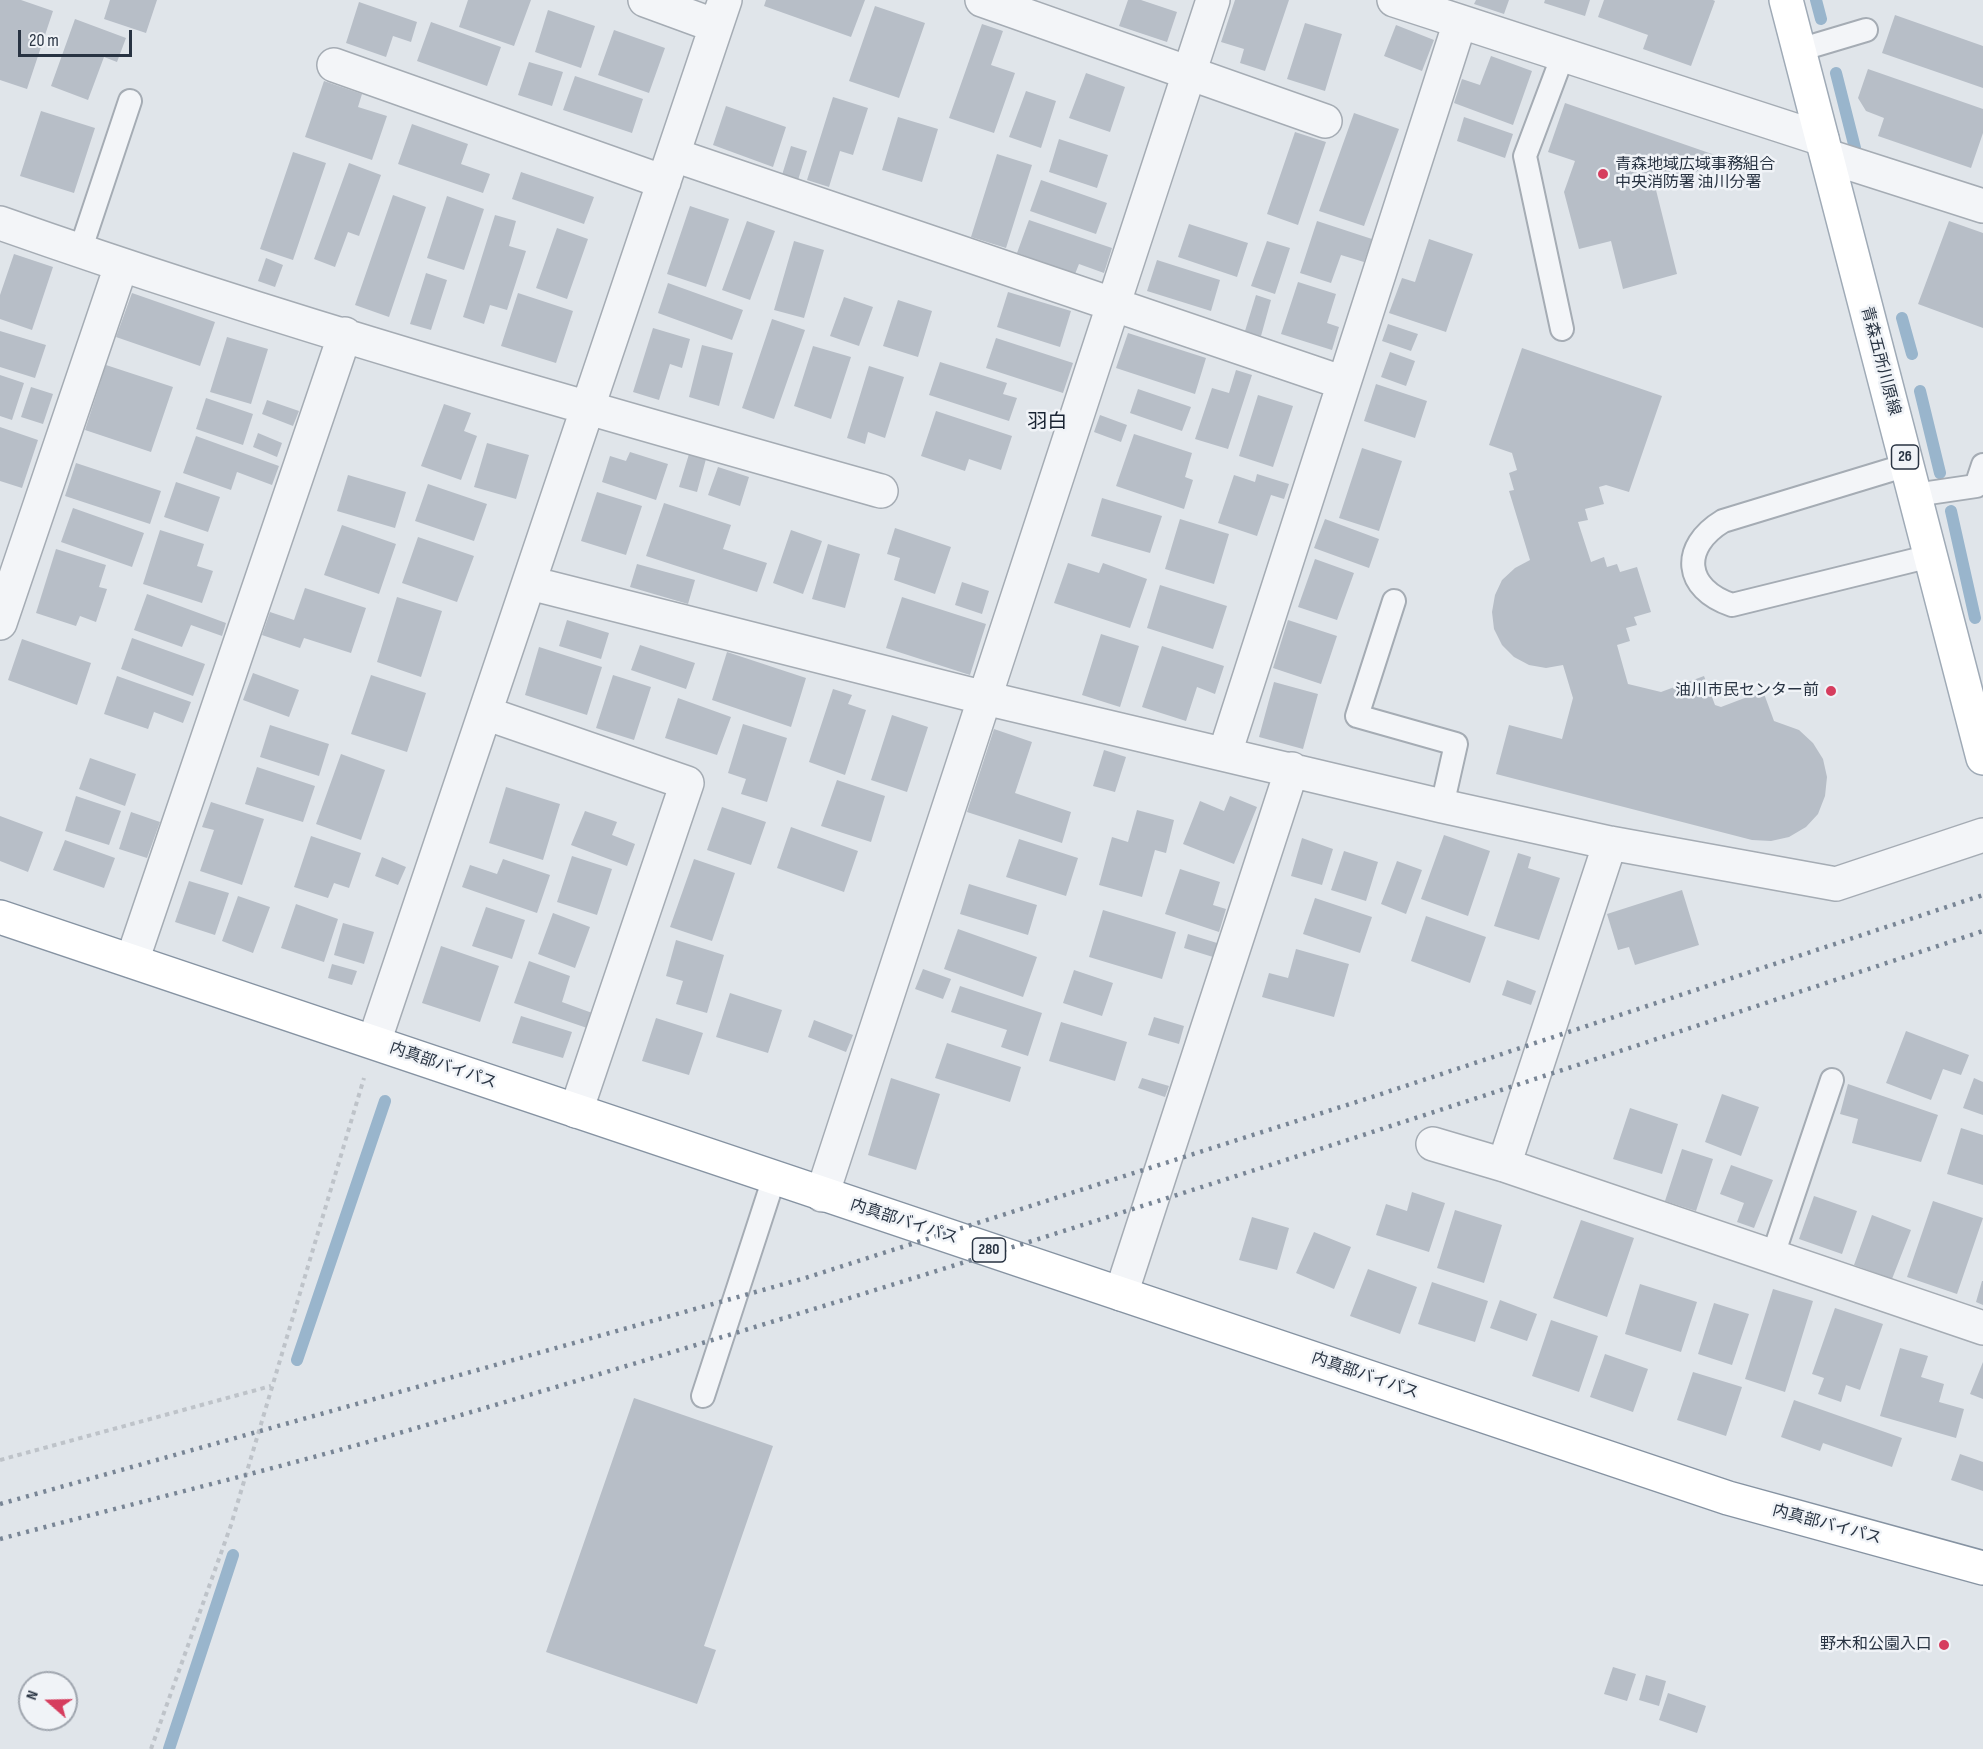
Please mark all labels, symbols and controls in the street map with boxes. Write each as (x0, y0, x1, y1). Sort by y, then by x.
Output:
scale bar (21, 18, 135, 56)
text: 20 m (29, 30, 59, 51)
place label: 青森地域広域事務組合 中央消防署 油川分署 (1615, 155, 1775, 193)
marker: 青森地域広域事務組合 中央消防署 油川分署 (1596, 167, 1610, 181)
street label: 青森五所川原線 (1856, 304, 1904, 418)
district label: 羽白 (1027, 411, 1067, 435)
road number: 26 (1892, 445, 1918, 469)
place label: 油川市民センター前 (1675, 681, 1819, 701)
marker: 油川市民センター前 (1824, 684, 1838, 698)
street label: 内真部バイパス (387, 1039, 499, 1093)
street label: 内真部バイパス (848, 1196, 960, 1248)
road number: 280 (972, 1238, 1006, 1262)
street label: 内真部バイパス (1309, 1349, 1421, 1403)
street label: 内真部バイパス (1770, 1501, 1884, 1549)
place label: 野木和公園入口 (1820, 1635, 1932, 1655)
marker: 野木和公園入口 (1937, 1638, 1951, 1652)
north arrow (18, 1671, 78, 1731)
text: N (22, 1688, 43, 1703)

